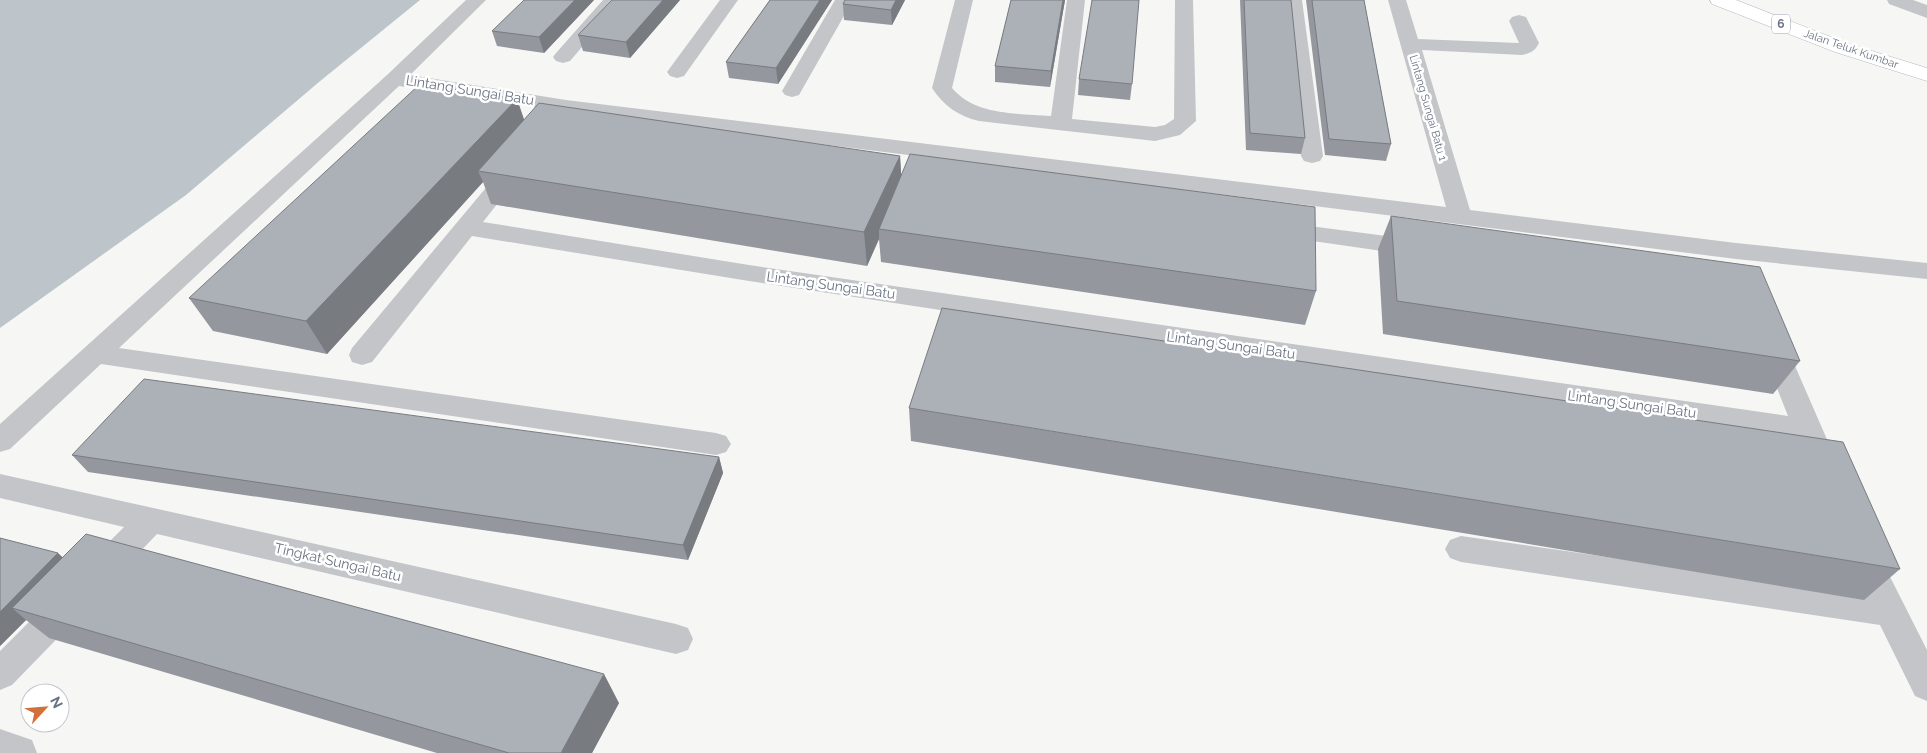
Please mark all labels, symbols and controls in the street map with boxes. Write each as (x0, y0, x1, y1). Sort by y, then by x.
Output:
road number: 6 (1772, 14, 1790, 34)
street label: Jalan Teluk Kumbar (1802, 27, 1900, 71)
street label: Lintang Sungai Batu 1 (1407, 54, 1449, 163)
street label: Lintang Sungai Batu (405, 72, 535, 108)
street label: Lintang Sungai Batu (766, 268, 896, 302)
street label: Lintang Sungai Batu (1166, 328, 1296, 362)
street label: Lintang Sungai Batu (1567, 387, 1697, 421)
street label: Tingkat Sungai Batu (273, 540, 403, 584)
north arrow (20, 683, 70, 733)
text: N (47, 694, 66, 711)

